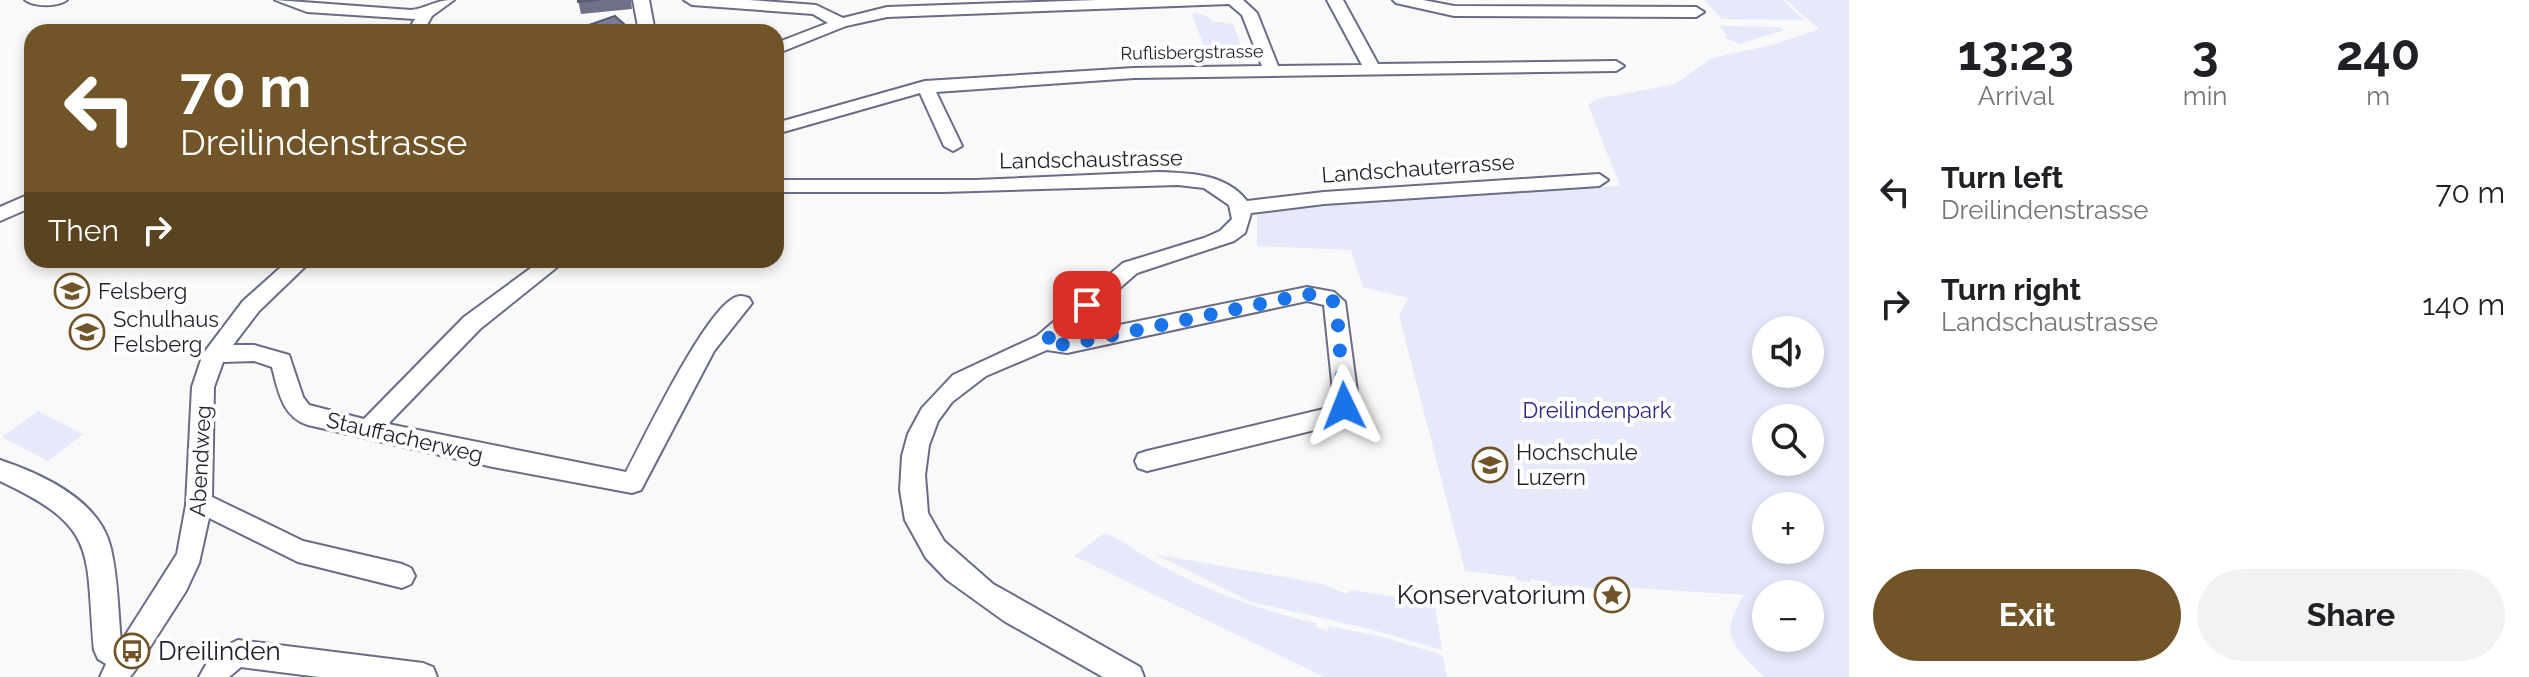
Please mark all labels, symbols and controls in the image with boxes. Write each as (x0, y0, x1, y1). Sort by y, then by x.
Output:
text: 13:23 (1958, 25, 2074, 81)
text: 3 (2192, 25, 2219, 81)
text: 240 (2336, 25, 2420, 81)
street label: Ruflisbergstrasse (1120, 40, 1264, 64)
text: 70 m (180, 54, 311, 120)
icon: left (48, 56, 152, 160)
text: Arrival (1978, 81, 2054, 111)
text: min (2183, 81, 2227, 111)
text: m (2366, 81, 2390, 111)
text: Dreilindenstrasse (180, 121, 467, 163)
street label: Landschaustrasse (999, 144, 1183, 174)
street label: Landschauterrasse (1321, 148, 1516, 188)
text: Turn left (1941, 160, 2063, 195)
icon: left (1873, 170, 1917, 214)
text: 70 m (2435, 175, 2505, 210)
text: Dreilindenstrasse (1941, 195, 2149, 225)
icon: right (135, 208, 179, 252)
text: Then (48, 213, 119, 248)
pin (1053, 271, 1121, 339)
school or university icon: Felsberg (53, 272, 91, 310)
text: Turn right (1941, 272, 2081, 307)
place label: Felsberg (98, 278, 187, 304)
icon: right (1873, 282, 1917, 326)
icon: arrive (1065, 283, 1109, 327)
text: 140 m (2422, 287, 2505, 322)
place label: Schulhaus Felsberg (113, 306, 219, 357)
text: Landschaustrasse (1941, 307, 2158, 337)
school or university icon: Schulhaus Felsberg (68, 313, 106, 351)
map controls (1752, 316, 1824, 652)
button: sound (1752, 316, 1824, 388)
position arrow (1302, 364, 1386, 448)
park label: Dreilindenpark (1523, 397, 1672, 423)
street label: Abendweg (184, 404, 216, 518)
button: search (1752, 404, 1824, 476)
street label: Stauffacherweg (324, 406, 486, 468)
place label: Hochschule Luzern (1516, 439, 1638, 490)
school or university icon: Hochschule Luzern (1471, 446, 1509, 484)
button: + (1752, 492, 1824, 564)
button: Exit (1873, 569, 2181, 661)
button: Share (2197, 569, 2505, 661)
place icon: Konservatorium (1593, 576, 1631, 614)
place label: Konservatorium (1397, 580, 1586, 610)
button: − (1752, 580, 1824, 652)
bus stop icon: Dreilinden (113, 632, 151, 670)
place label: Dreilinden (158, 636, 281, 666)

